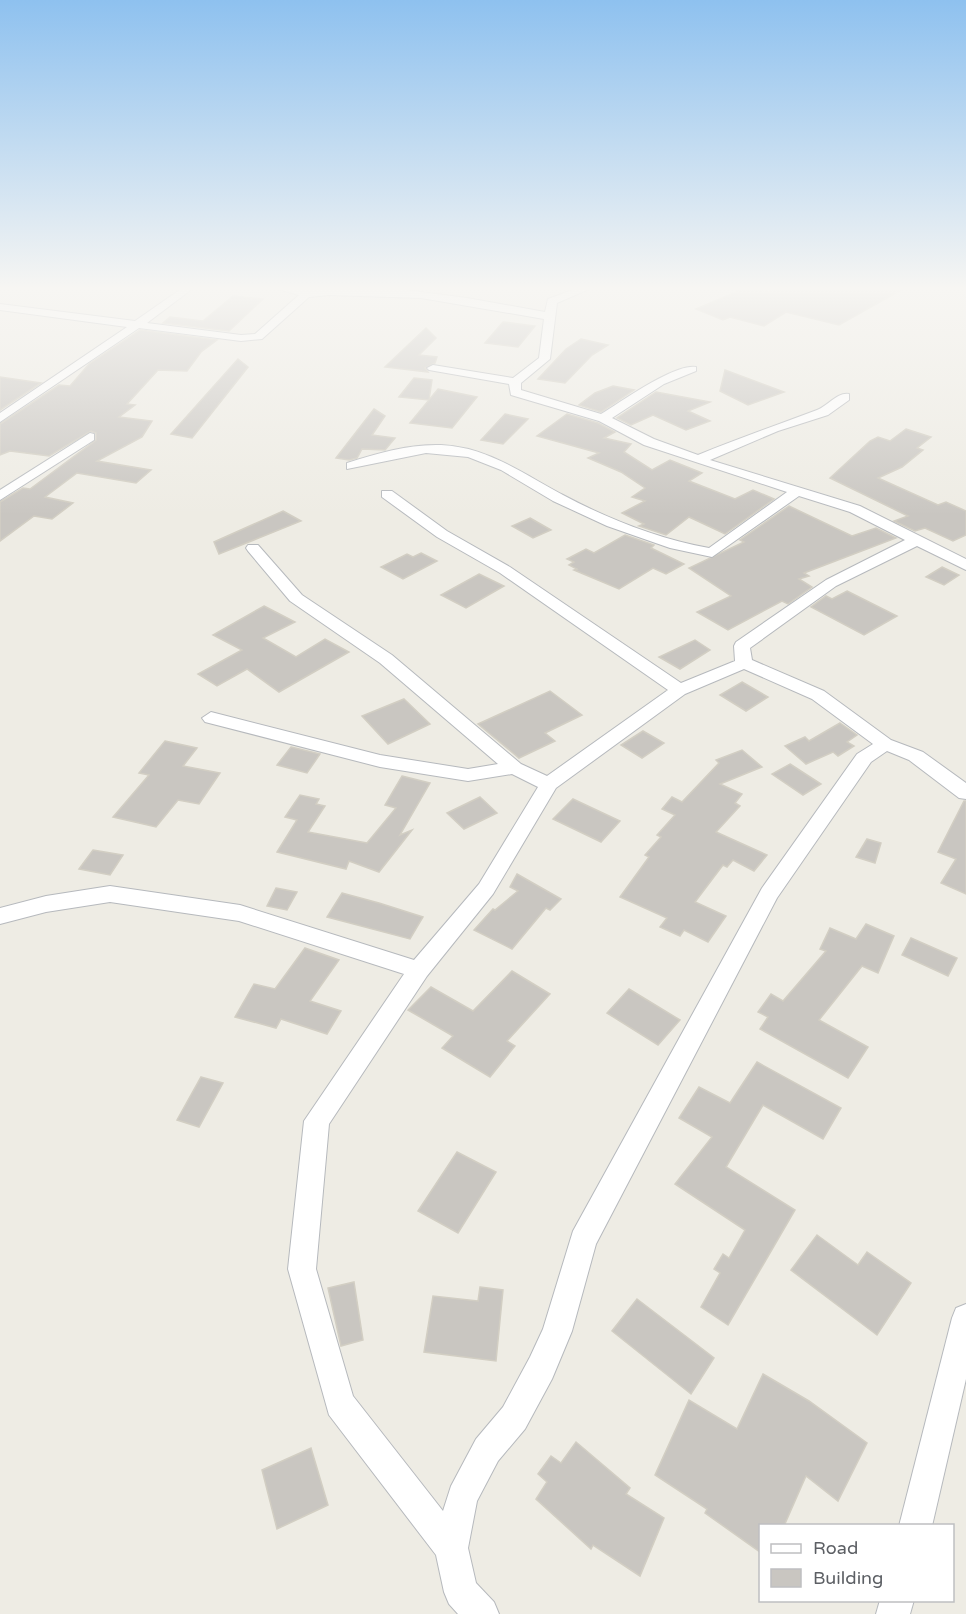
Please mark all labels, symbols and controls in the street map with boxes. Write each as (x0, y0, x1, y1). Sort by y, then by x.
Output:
legend (759, 1524, 954, 1602)
text: Road (813, 1537, 858, 1559)
text: Building (813, 1567, 883, 1589)

